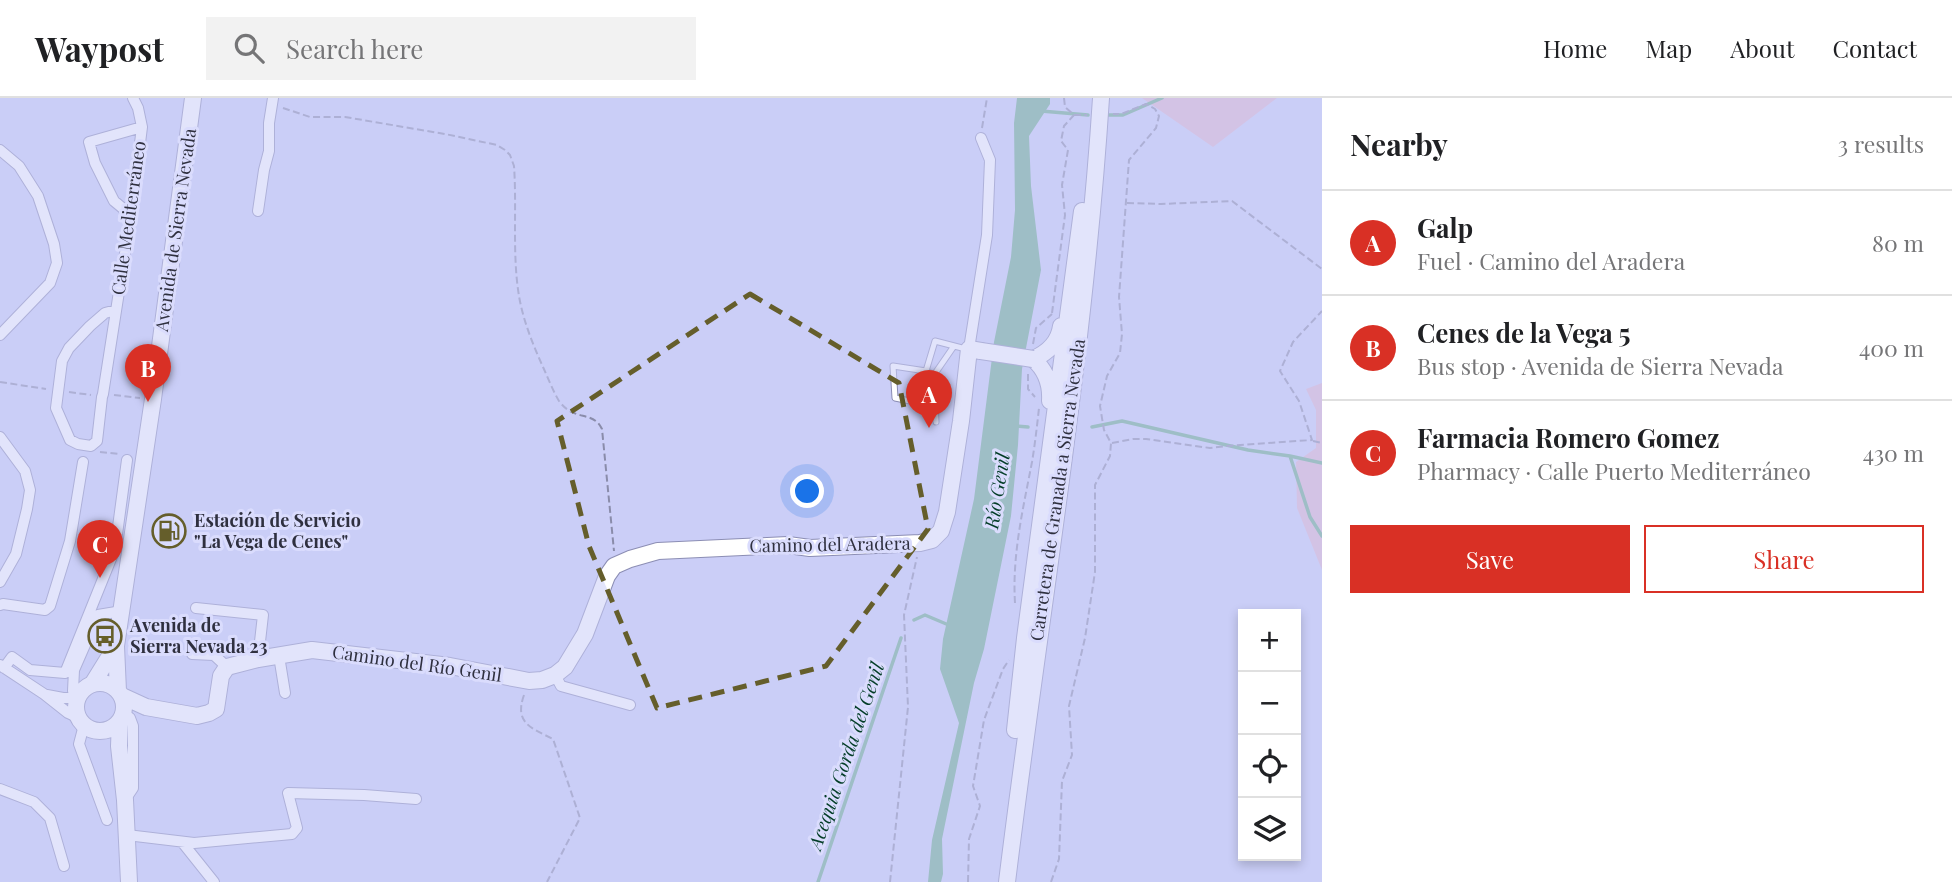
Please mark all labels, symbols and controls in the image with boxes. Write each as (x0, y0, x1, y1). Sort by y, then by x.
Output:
search box (206, 17, 696, 80)
text: Waypost (35, 26, 164, 70)
icon: search (230, 29, 268, 67)
text: Search here (286, 31, 423, 66)
text: Home (1543, 32, 1607, 64)
text: Map (1645, 32, 1692, 64)
text: About (1730, 32, 1794, 64)
text: Contact (1832, 32, 1917, 64)
text: Nearby (1350, 124, 1448, 164)
street label: Avenida de Sierra Nevada (149, 127, 201, 334)
text: 3 results (1838, 128, 1924, 159)
street label: Calle Mediterráneo (105, 139, 151, 296)
text: Galp (1417, 210, 1473, 245)
text: A (1365, 227, 1381, 258)
text: 80 m (1872, 227, 1924, 258)
text: Fuel · Camino del Aradera (1417, 245, 1685, 276)
text: Cenes de la Vega 5 (1417, 315, 1631, 350)
text: B (1365, 332, 1381, 363)
text: 400 m (1859, 332, 1924, 363)
street label: Carretera de Granada a Sierra Nevada (1024, 337, 1090, 643)
pin: B (125, 344, 171, 402)
text: Bus stop · Avenida de Sierra Nevada (1417, 350, 1783, 381)
pin: A (906, 370, 952, 428)
text: Farmacia Romero Gomez (1417, 420, 1720, 455)
text: C (1365, 437, 1381, 468)
text: 430 m (1863, 437, 1924, 468)
water label: Río Genil (977, 450, 1015, 532)
text: Pharmacy · Calle Puerto Mediterráneo (1417, 455, 1811, 486)
your location (790, 474, 824, 508)
place label: Estación de Servicio "La Vega de Cenes" (194, 508, 361, 553)
fuel station icon: Estación de Servicio "La Vega de Cenes" (150, 512, 188, 550)
pin: C (77, 520, 123, 578)
button: Save (1350, 525, 1630, 593)
button: Share (1644, 525, 1924, 593)
street label: Camino del Aradera (749, 531, 911, 557)
map controls (1238, 609, 1301, 861)
button: + (1238, 609, 1301, 672)
place label: Avenida de Sierra Nevada 23 (129, 613, 268, 658)
bus stop icon: Avenida de Sierra Nevada 23 (86, 617, 124, 655)
street label: Camino del Río Genil (331, 639, 504, 687)
water label: Acequia Gorda del Genil (800, 658, 890, 855)
button: − (1238, 672, 1301, 735)
button: locate (1238, 735, 1301, 798)
button: layers (1238, 798, 1301, 861)

